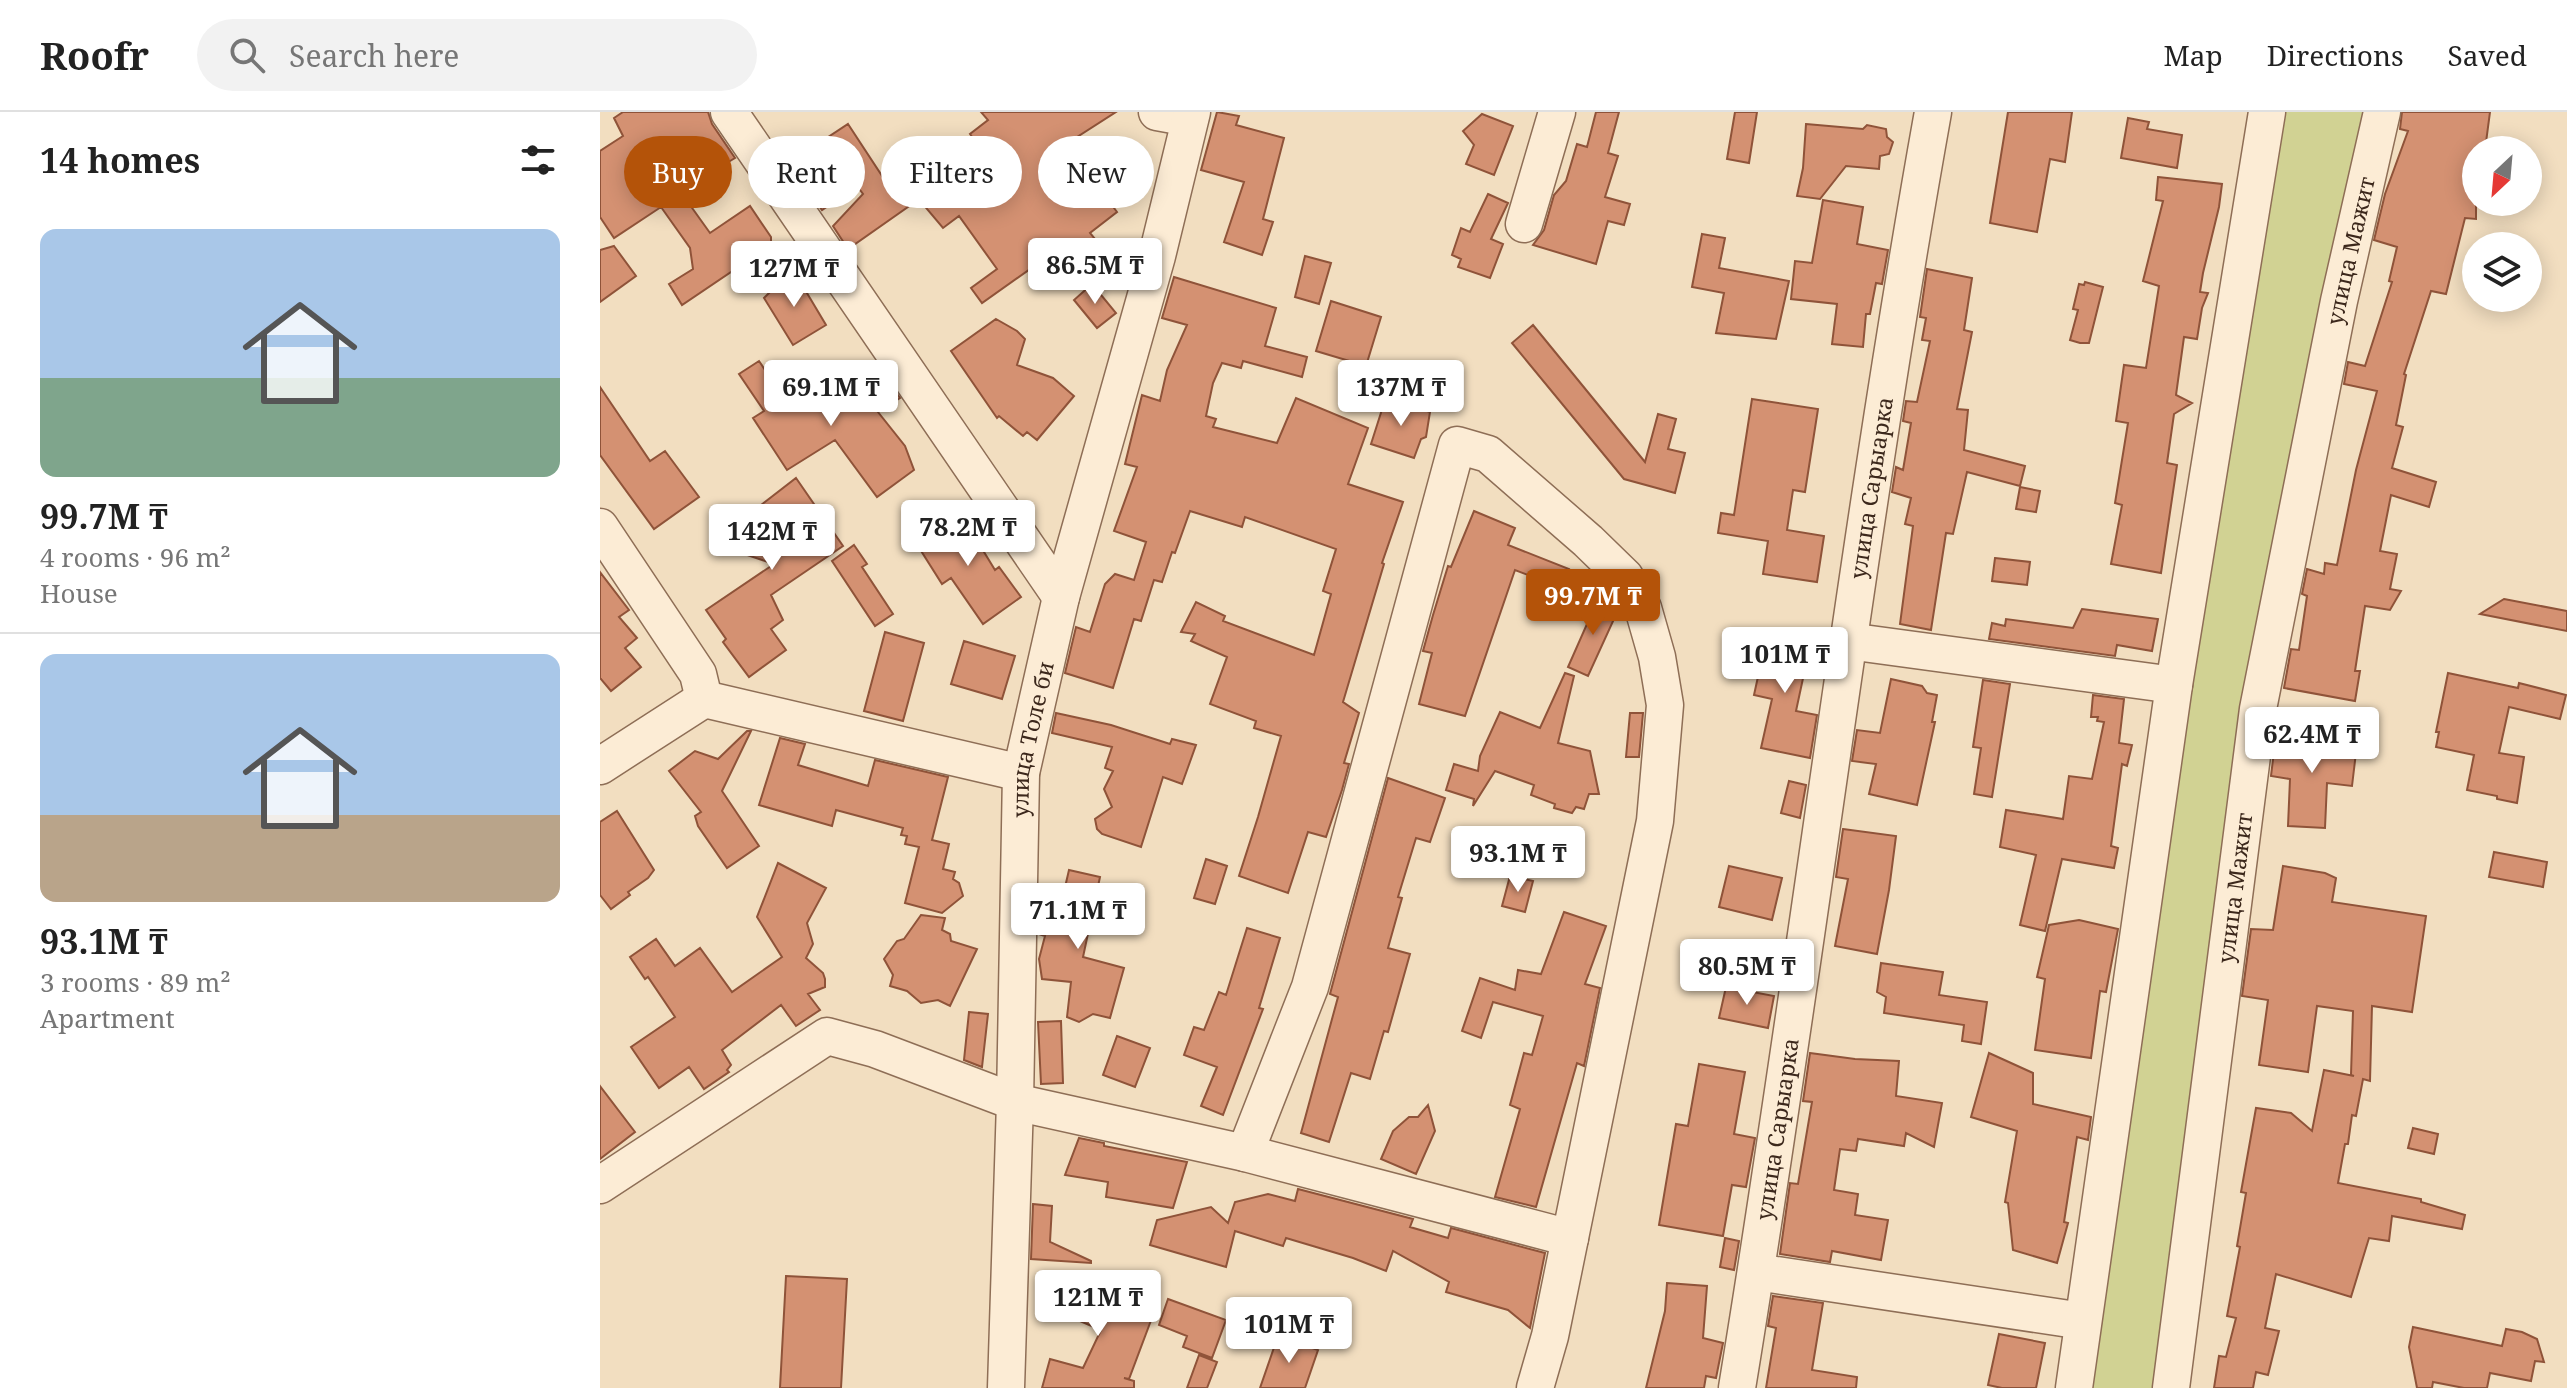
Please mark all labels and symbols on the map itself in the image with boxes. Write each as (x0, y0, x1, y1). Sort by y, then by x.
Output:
north arrow (2462, 136, 2542, 216)
street label: улица Мажит (2319, 173, 2381, 327)
pin: 86.5M ₸ (1021, 238, 1169, 306)
pin: 127M ₸ (729, 241, 859, 309)
pin: 69.1M ₸ (757, 360, 905, 428)
pin: 137M ₸ (1336, 360, 1466, 428)
street label: улица Сарыарка (1842, 395, 1899, 581)
pin: 78.2M ₸ (894, 500, 1042, 568)
pin: 142M ₸ (707, 504, 837, 572)
pin: 99.7M ₸ (1519, 569, 1667, 637)
pin: 101M ₸ (1720, 627, 1850, 695)
street label: улица Толе би (1004, 658, 1060, 818)
pin: 62.4M ₸ (2238, 707, 2386, 775)
street label: улица Мажит (2210, 811, 2259, 965)
pin: 93.1M ₸ (1444, 826, 1592, 894)
pin: 71.1M ₸ (1004, 883, 1152, 951)
pin: 80.5M ₸ (1673, 939, 1821, 1007)
street label: улица Сарыарка (1748, 1036, 1805, 1222)
pin: 121M ₸ (1033, 1270, 1163, 1338)
pin: 101M ₸ (1224, 1297, 1354, 1365)

